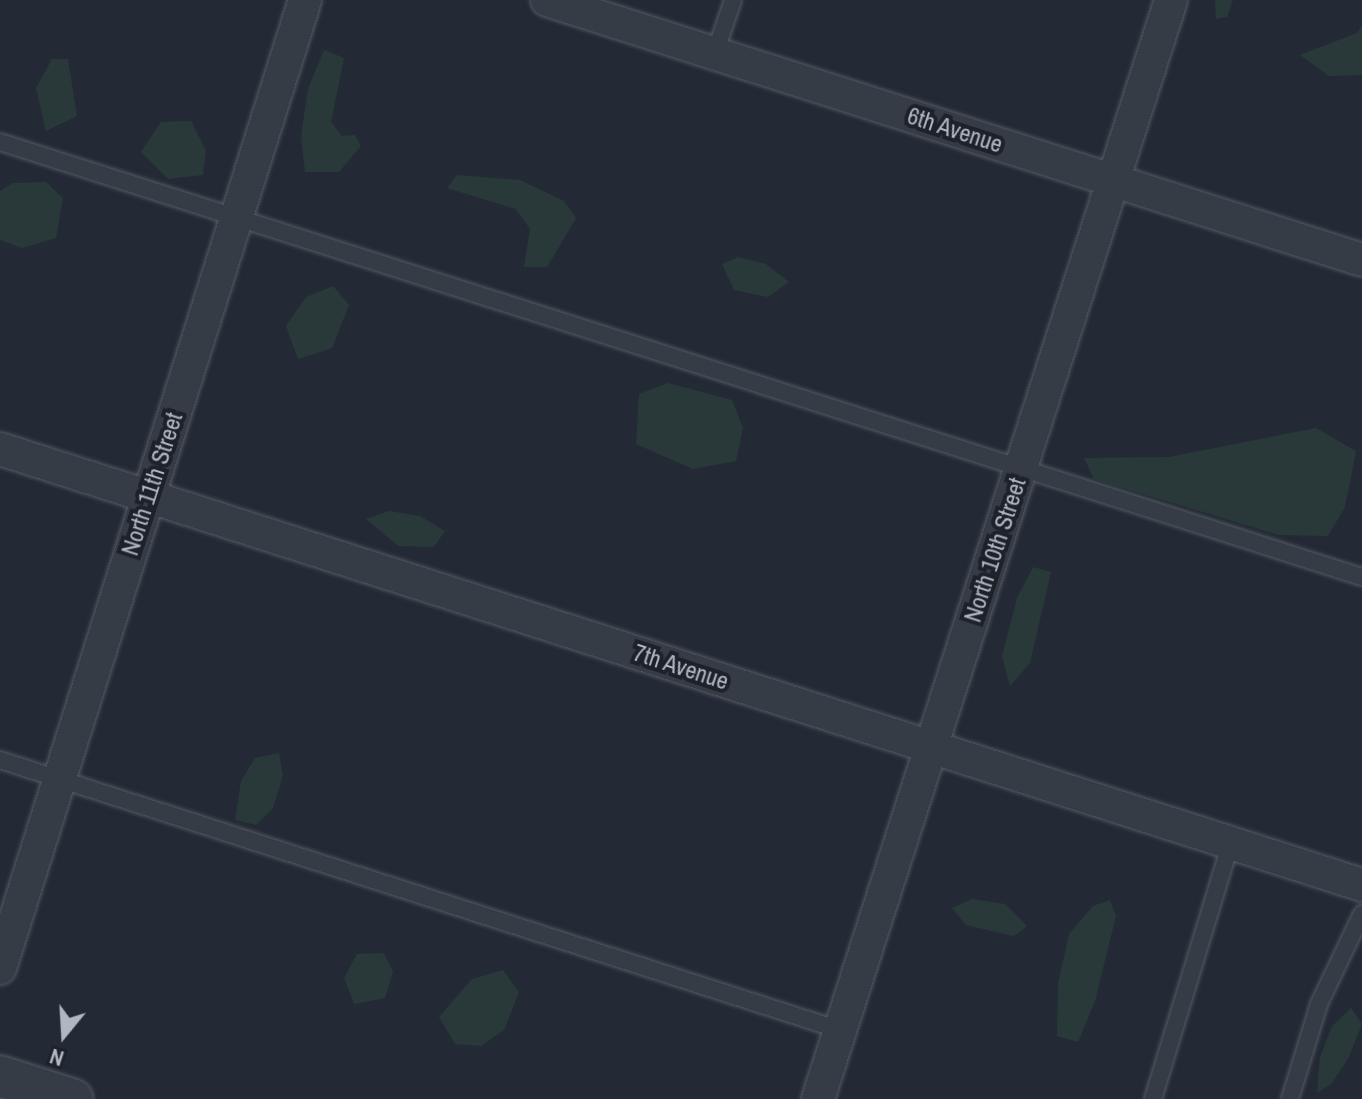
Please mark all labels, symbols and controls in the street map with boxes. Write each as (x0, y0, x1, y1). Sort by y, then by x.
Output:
street label: 6th Avenue (903, 101, 1007, 159)
street label: North 11th Street (115, 409, 189, 559)
street label: North 10th Street (958, 474, 1032, 626)
street label: 7th Avenue (629, 638, 733, 696)
north arrow (24, 995, 104, 1075)
text: N (46, 1042, 67, 1074)

